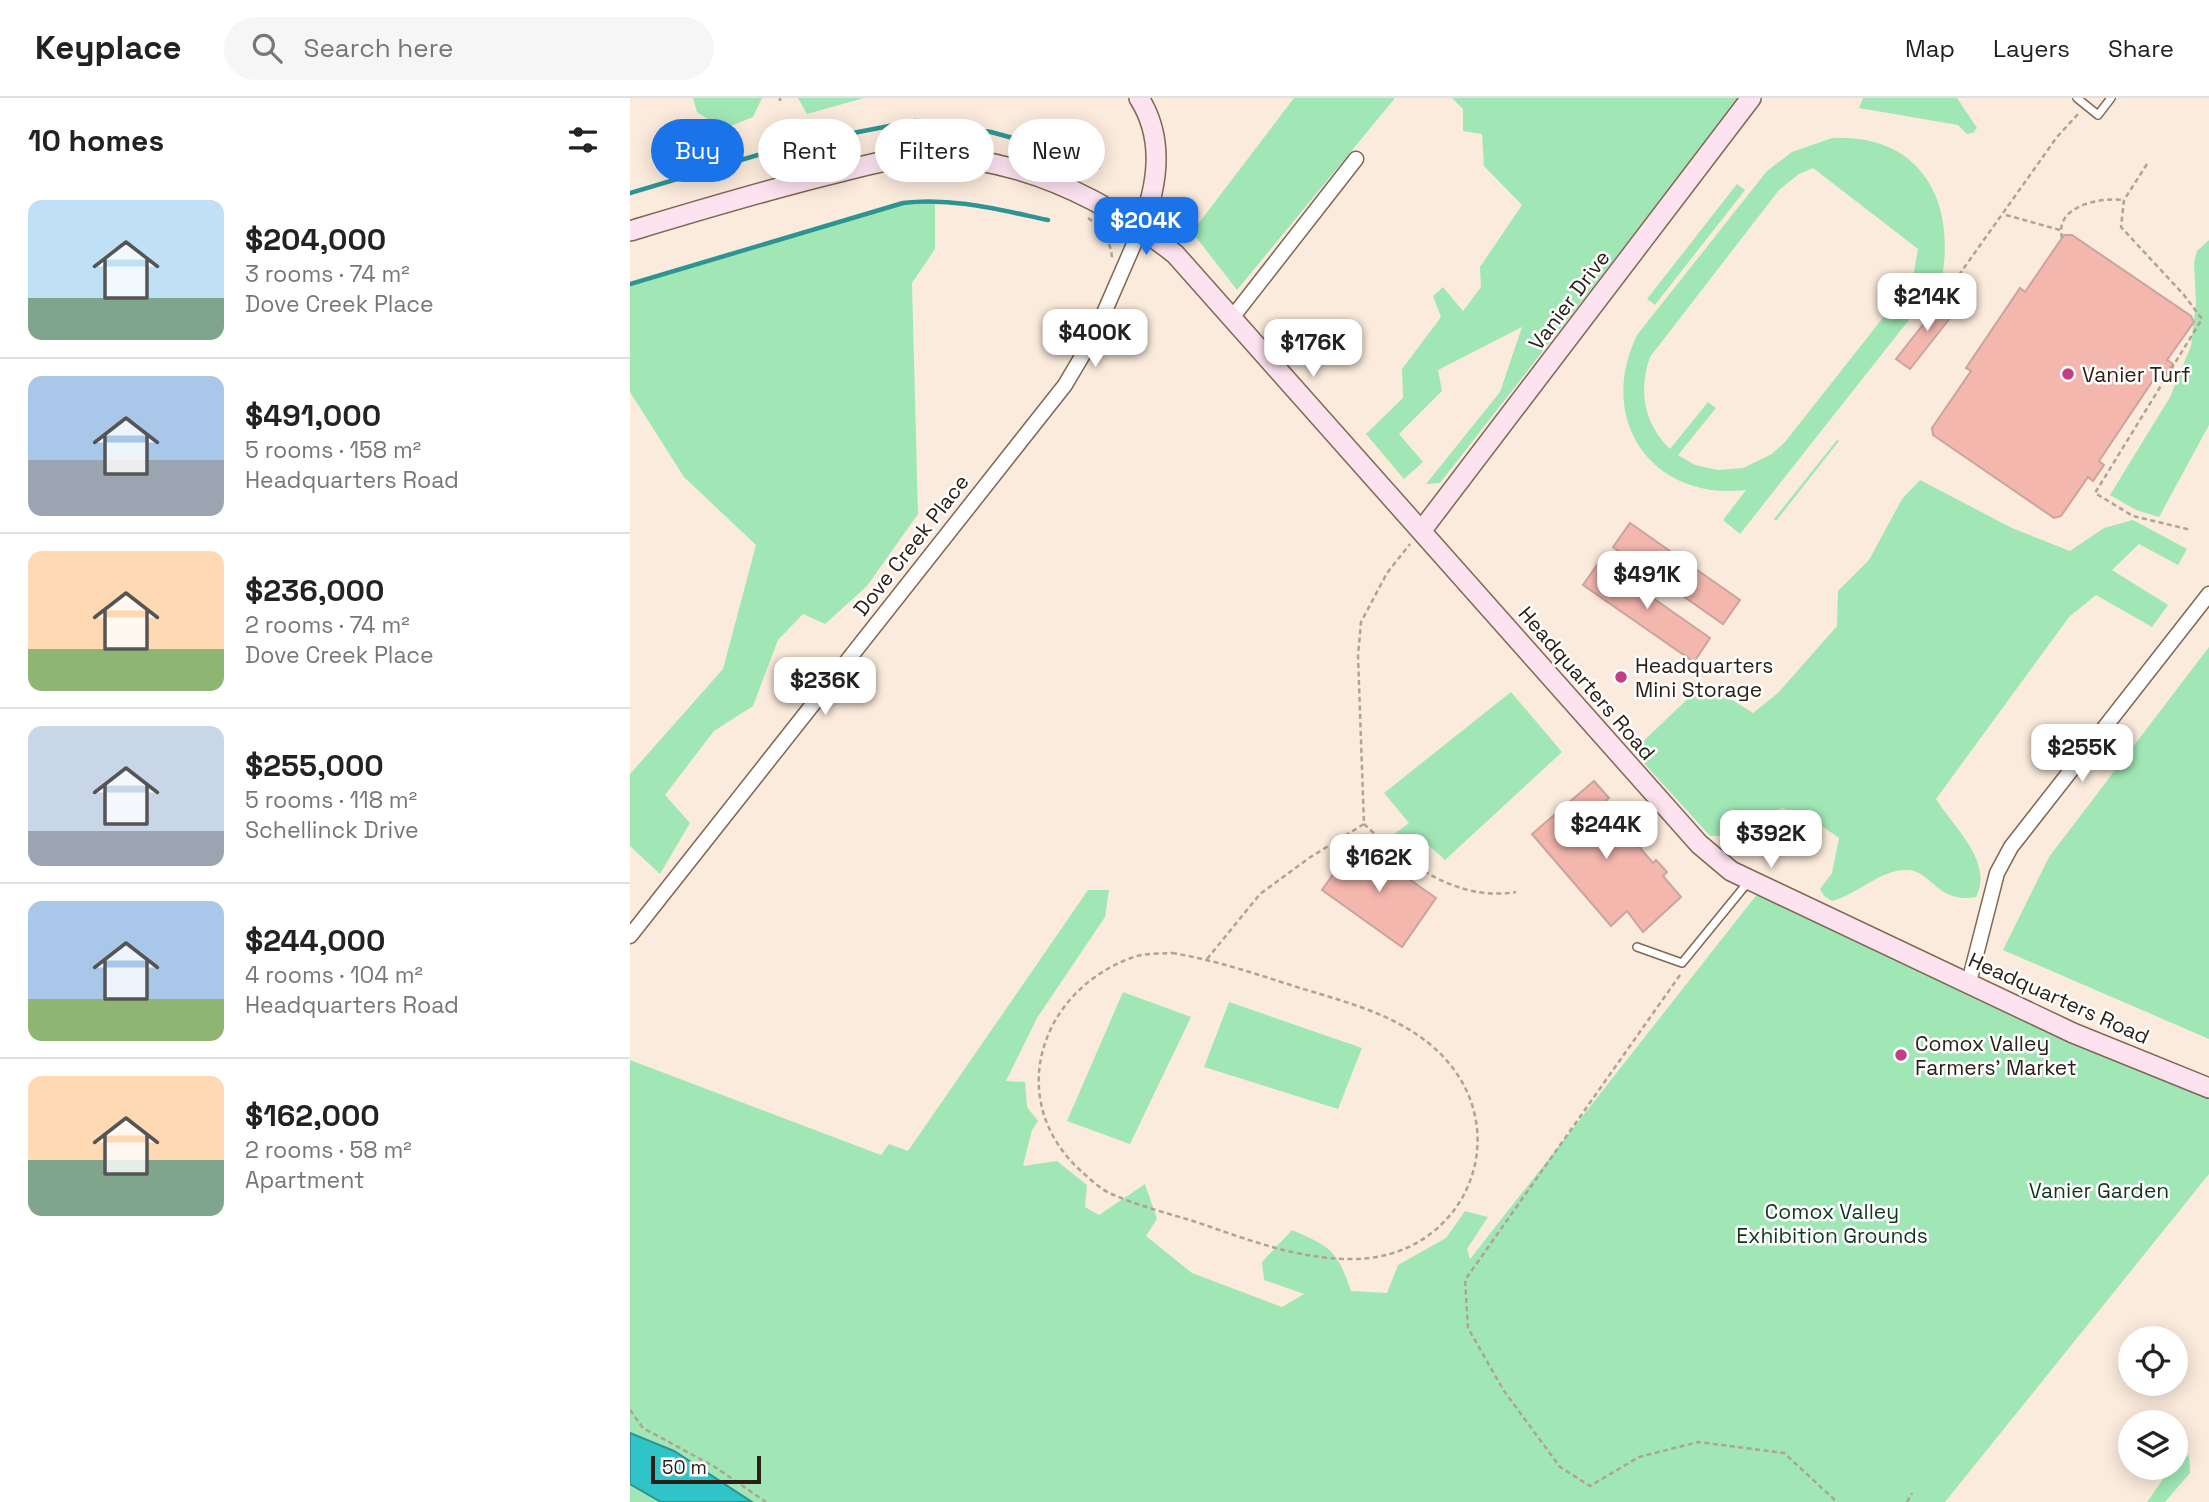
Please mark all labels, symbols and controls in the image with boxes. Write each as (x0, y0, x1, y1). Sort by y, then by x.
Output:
search box (224, 17, 714, 80)
text: Keyplace (35, 27, 182, 69)
icon: search (248, 29, 286, 67)
text: Search here (304, 31, 453, 65)
text: Map (1905, 33, 1955, 64)
text: Layers (1993, 33, 2070, 64)
text: Share (2108, 33, 2174, 64)
chip: Buy (651, 119, 744, 182)
chip: Rent (758, 119, 861, 182)
chip: Filters (875, 119, 994, 182)
chip: New (1008, 119, 1105, 182)
text: 10 homes (28, 121, 164, 160)
icon: filters (564, 121, 602, 159)
pin: $204K (1097, 198, 1195, 257)
text: $204K (1110, 205, 1182, 235)
text: $204,000 (245, 220, 386, 259)
icon: home (84, 228, 168, 312)
street label: Vanier Drive (1523, 245, 1615, 355)
text: 3 rooms · 74 m² (245, 259, 410, 289)
pin: $214K (1878, 274, 1976, 333)
text: $214K (1893, 281, 1961, 311)
text: Dove Creek Place (245, 289, 434, 319)
pin: $400K (1046, 310, 1144, 369)
text: $400K (1059, 317, 1131, 347)
pin: $176K (1264, 320, 1362, 379)
text: $176K (1280, 327, 1346, 357)
place label: Vanier Turf (2082, 361, 2190, 388)
marker: Vanier Turf (2060, 366, 2076, 382)
text: $491,000 (245, 396, 381, 435)
icon: home (84, 404, 168, 488)
text: 5 rooms · 158 m² (245, 435, 421, 465)
text: Headquarters Road (245, 465, 459, 495)
street label: Dove Creek Place (847, 469, 975, 621)
pin: $491K (1598, 552, 1696, 611)
text: $491K (1613, 559, 1681, 589)
text: $236,000 (245, 571, 385, 610)
icon: home (84, 579, 168, 663)
street label: Headquarters Road (1513, 600, 1661, 766)
text: 2 rooms · 74 m² (245, 610, 410, 640)
text: Dove Creek Place (245, 640, 434, 670)
place label: Headquarters Mini Storage (1635, 652, 1773, 703)
pin: $236K (776, 658, 874, 717)
text: $236K (790, 665, 860, 695)
marker: Headquarters Mini Storage (1613, 669, 1629, 685)
pin: $255K (2033, 724, 2131, 784)
text: $255K (2047, 732, 2117, 762)
text: $255,000 (245, 746, 384, 785)
icon: home (84, 754, 168, 838)
text: 5 rooms · 118 m² (245, 785, 417, 815)
pin: $244K (1557, 802, 1655, 861)
text: $244K (1571, 809, 1641, 839)
pin: $392K (1722, 810, 1820, 870)
text: Schellinck Drive (245, 815, 419, 845)
text: $392K (1736, 818, 1806, 848)
pin: $162K (1330, 834, 1428, 894)
text: $162K (1346, 842, 1412, 872)
text: $244,000 (245, 921, 385, 960)
icon: home (84, 929, 168, 1013)
street label: Headquarters Road (1964, 946, 2154, 1050)
text: 4 rooms · 104 m² (245, 960, 423, 990)
text: Headquarters Road (245, 990, 459, 1020)
place label: Comox Valley Farmers’ Market (1915, 1030, 2077, 1081)
marker: Comox Valley Farmers’ Market (1893, 1047, 1909, 1063)
text: $162,000 (245, 1096, 380, 1135)
icon: home (84, 1104, 168, 1188)
text: 2 rooms · 58 m² (245, 1135, 412, 1165)
text: Apartment (245, 1165, 365, 1195)
park label: Vanier Garden (2029, 1177, 2169, 1204)
park label: Comox Valley Exhibition Grounds (1736, 1198, 1928, 1249)
map controls (2118, 1326, 2188, 1480)
button: locate (2118, 1326, 2188, 1396)
button: layers (2118, 1410, 2188, 1480)
scale bar (651, 1453, 761, 1485)
text: 50 m (662, 1455, 707, 1480)

